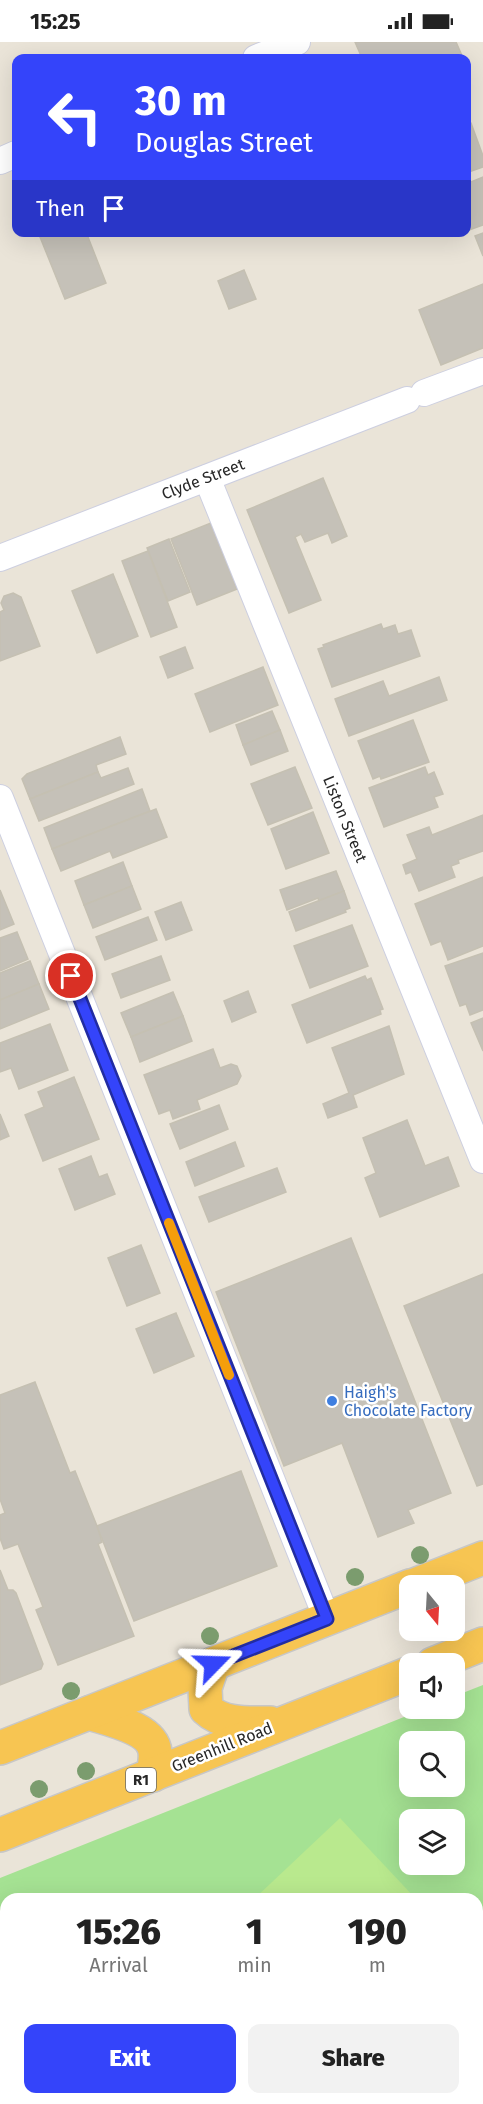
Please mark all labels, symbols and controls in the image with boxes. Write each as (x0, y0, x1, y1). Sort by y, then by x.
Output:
text: 15:25 (30, 8, 80, 35)
text: 30 m (135, 76, 227, 126)
icon: left (36, 78, 114, 156)
text: Douglas Street (135, 127, 313, 159)
icon: arrive (97, 192, 130, 225)
text: Then (36, 195, 85, 222)
street label: Clyde Street (159, 454, 247, 503)
street label: Liston Street (319, 773, 371, 865)
pin (45, 950, 96, 1001)
icon: arrive (54, 959, 87, 992)
place label: Haigh's Chocolate Factory (344, 1383, 472, 1420)
marker: Haigh's Chocolate Factory (325, 1394, 339, 1408)
north arrow (399, 1575, 465, 1641)
map controls (399, 1575, 465, 1875)
position arrow (181, 1632, 245, 1696)
button: sound (399, 1653, 465, 1719)
street label: Greenhill Road (169, 1718, 275, 1776)
button: search (399, 1731, 465, 1797)
road number: R1 (126, 1768, 156, 1792)
button: layers (399, 1809, 465, 1875)
text: 15:26 (76, 1910, 161, 1954)
text: 1 (246, 1910, 263, 1954)
text: 190 (348, 1910, 407, 1954)
text: Arrival (89, 1953, 148, 1977)
text: min (237, 1953, 272, 1977)
text: m (369, 1953, 386, 1977)
button: Exit (24, 2024, 236, 2093)
button: Share (248, 2024, 459, 2093)

